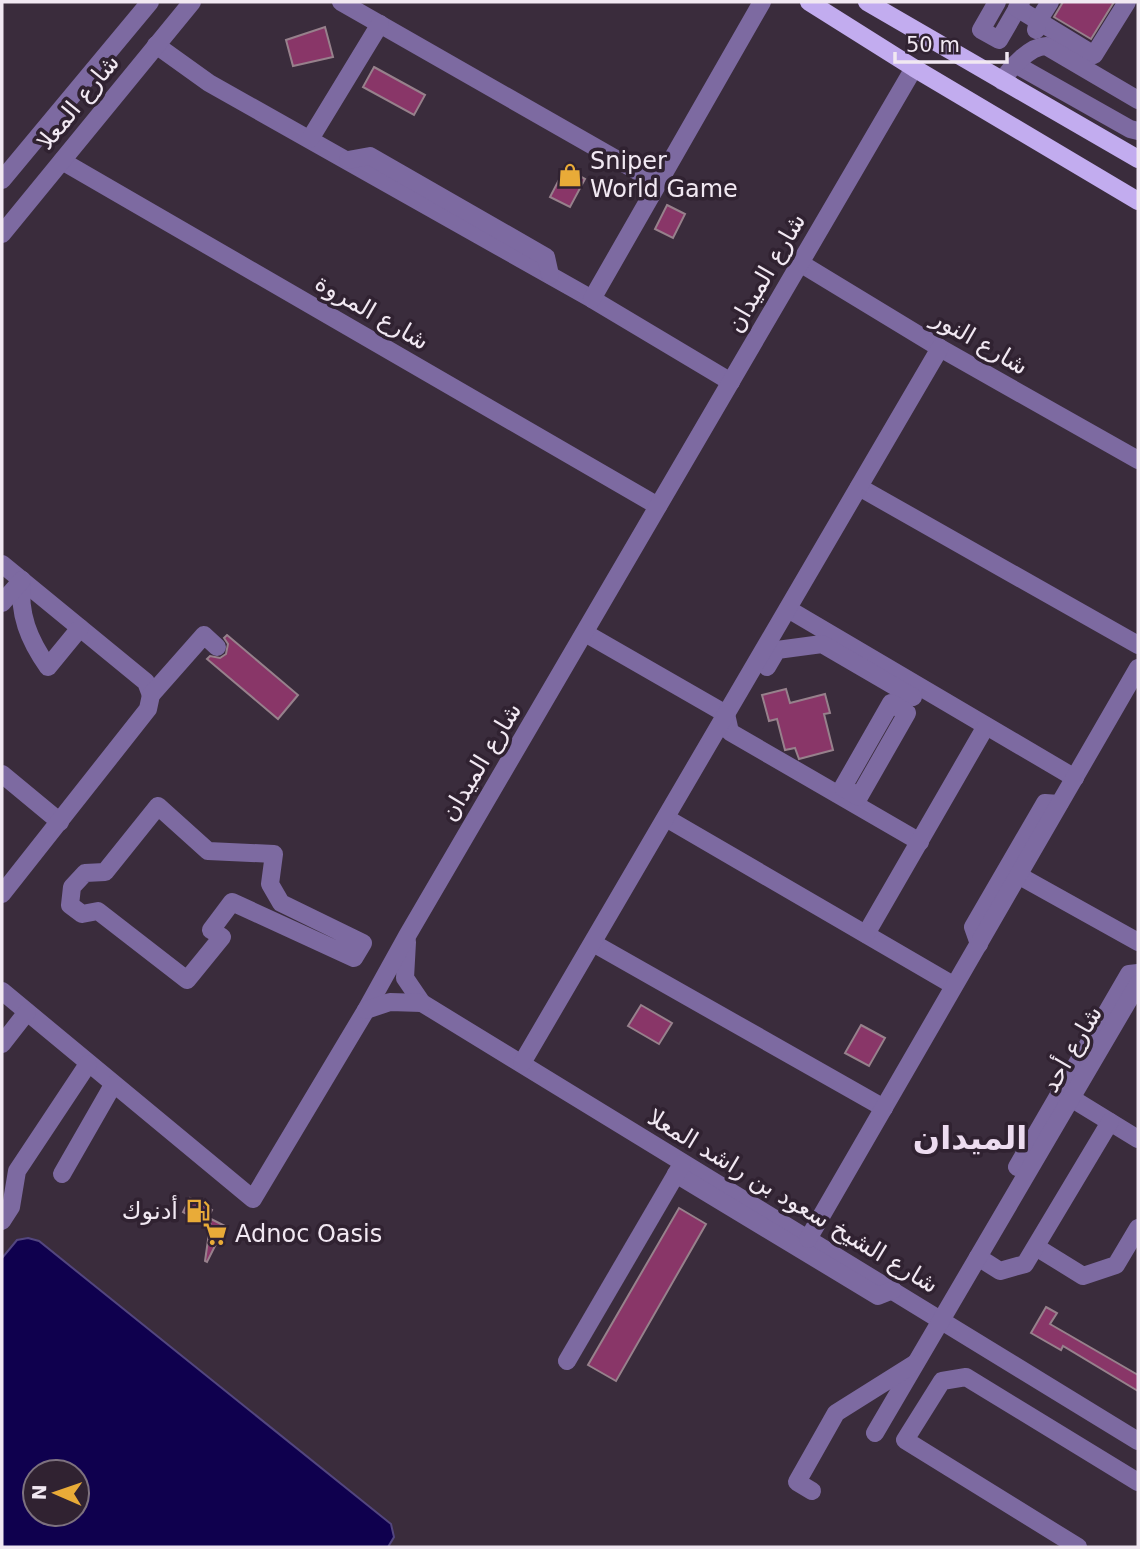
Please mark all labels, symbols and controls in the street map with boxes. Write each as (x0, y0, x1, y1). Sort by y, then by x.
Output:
scale bar (895, 21, 1007, 65)
text: 50 m (906, 33, 960, 57)
street label: شارع المعلا (31, 49, 125, 155)
place label: Sniper World Game (590, 147, 738, 203)
shop icon: Sniper World Game (556, 161, 584, 189)
street label: شارع الميدان (721, 208, 811, 338)
street label: شارع المروة (310, 268, 434, 356)
street label: شارع النور (926, 303, 1033, 381)
street label: شارع الميدان (435, 698, 527, 826)
street label: شارع أحد (1034, 1000, 1108, 1097)
street label: شارع الشيخ سعود بن راشد المعلا (643, 1103, 943, 1299)
district label: الميدان (913, 1119, 1027, 1157)
place label: أدنوك (122, 1195, 178, 1225)
fuel station icon: أدنوك (184, 1197, 212, 1225)
supermarket icon: Adnoc Oasis (201, 1220, 229, 1248)
place label: Adnoc Oasis (235, 1220, 382, 1248)
north arrow (21, 1458, 91, 1528)
text: N (28, 1484, 50, 1501)

